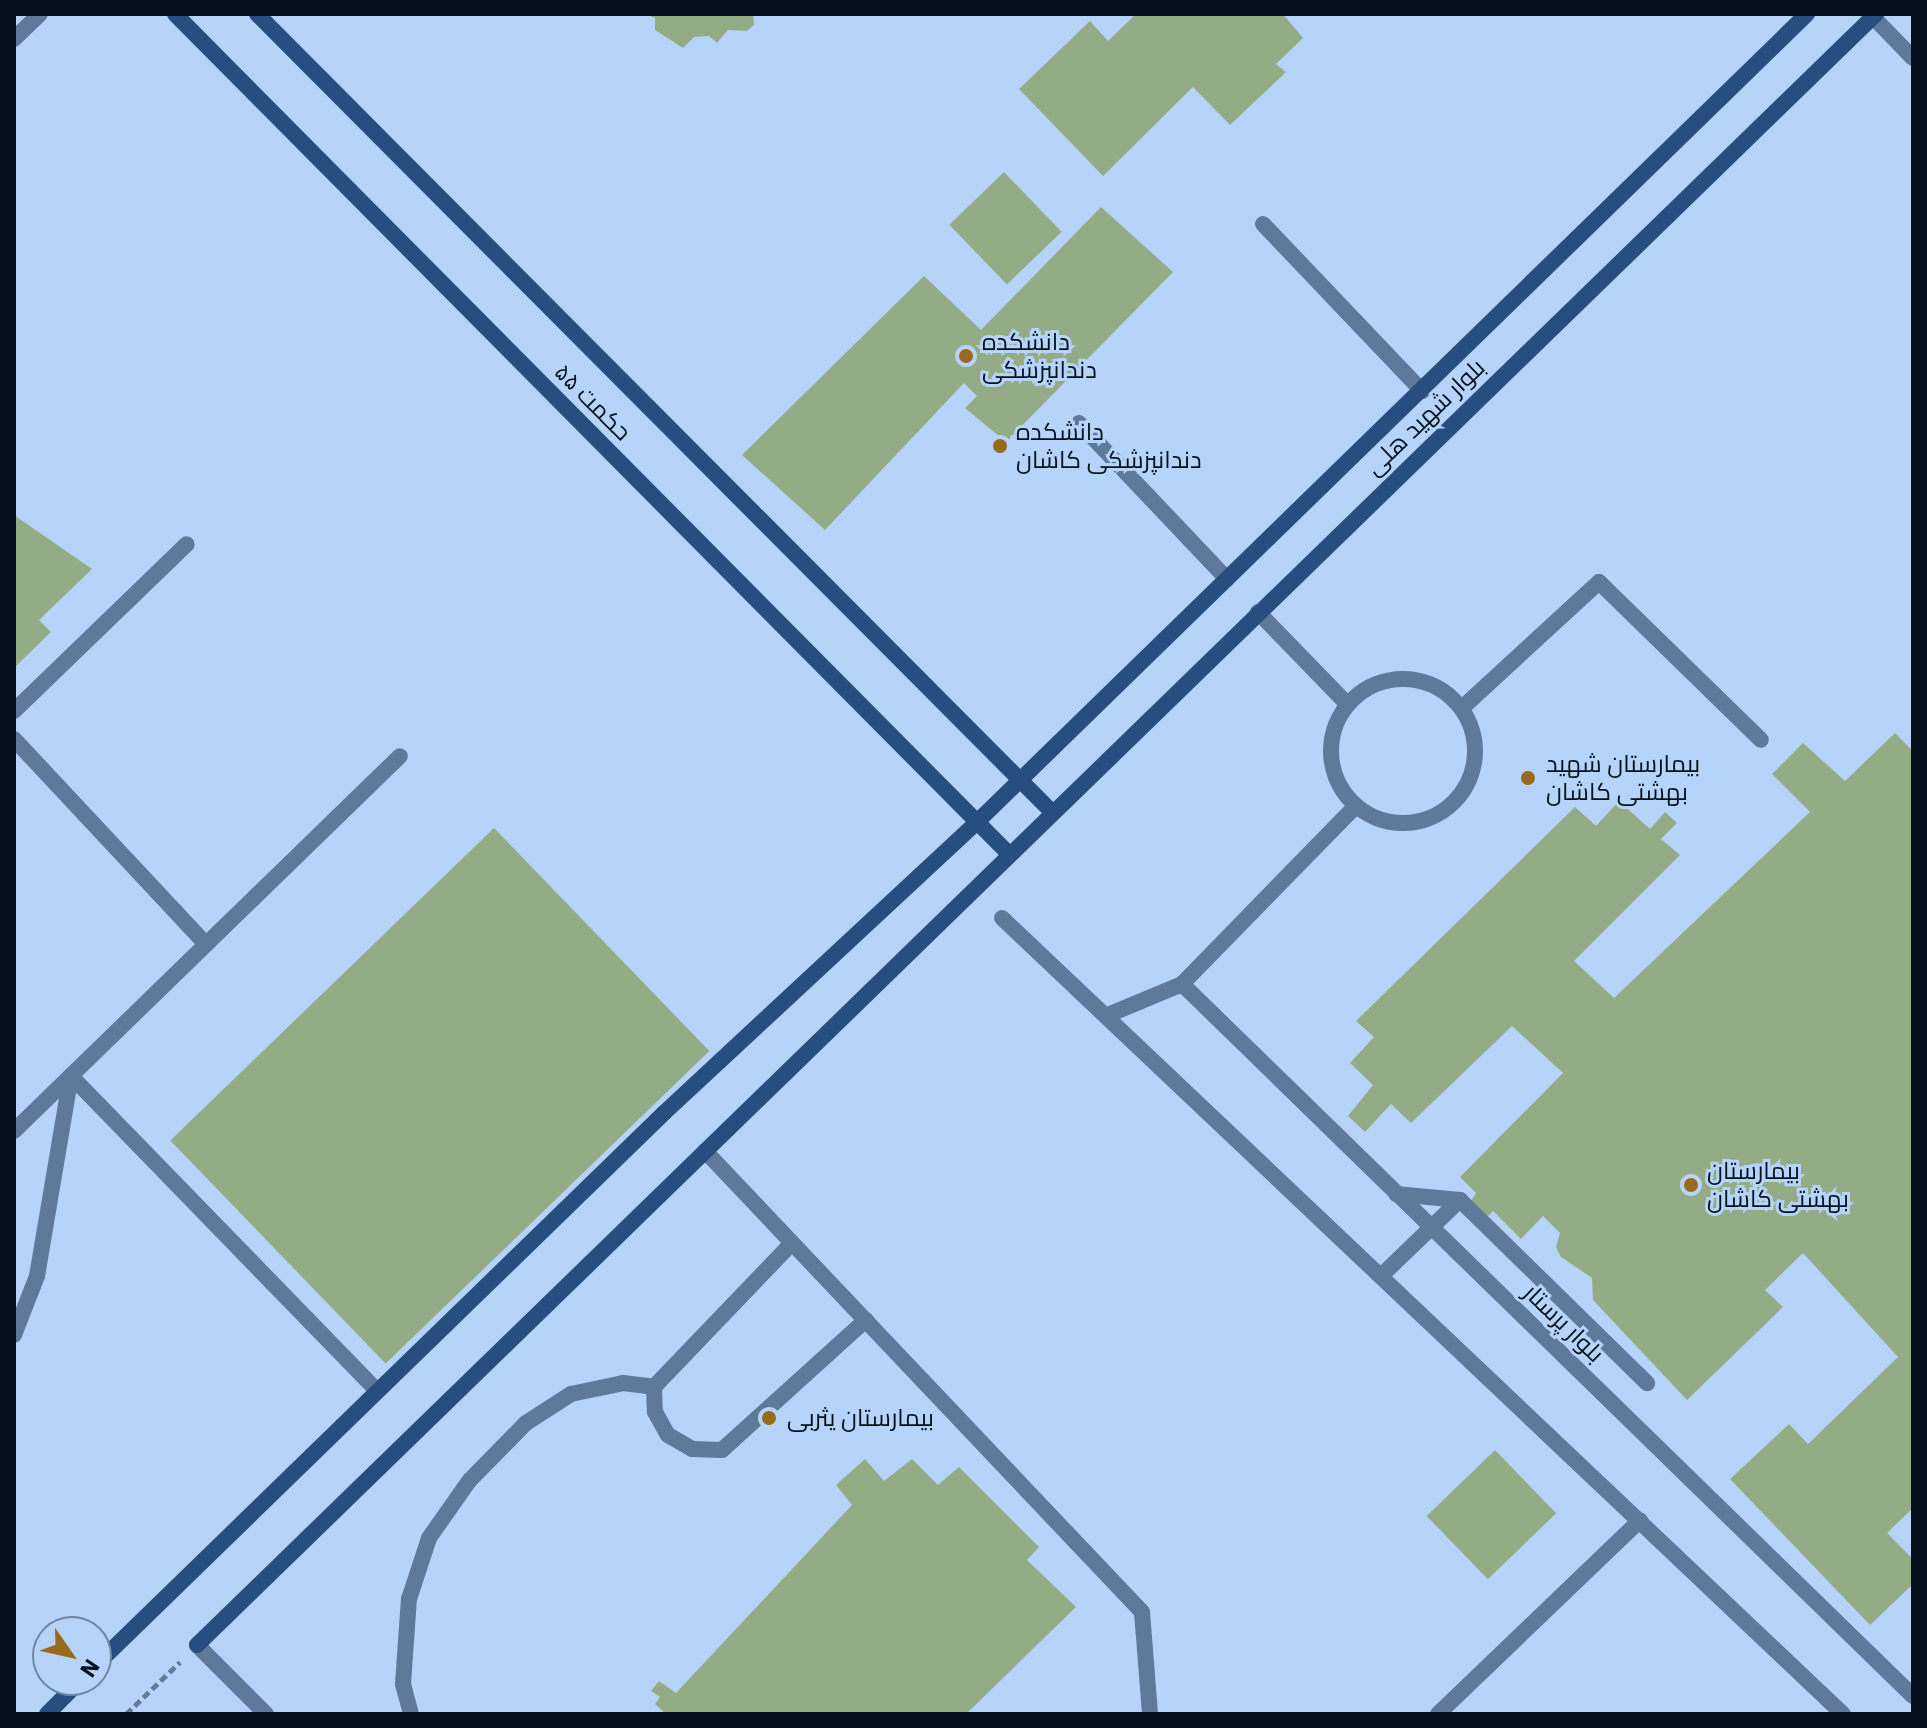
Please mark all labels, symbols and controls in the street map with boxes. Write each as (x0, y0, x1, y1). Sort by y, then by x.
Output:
place label: دانشکده دندانپزشکی (982, 328, 1097, 384)
marker: دانشکده دندانپزشکی (957, 347, 975, 365)
street label: بلوار شهید هلی (1359, 353, 1491, 481)
street label: حکمت ۵۵ (549, 358, 637, 446)
place label: دانشکده دندانپزشکی کاشان (1016, 418, 1201, 474)
marker: دانشکده دندانپزشکی کاشان (991, 437, 1009, 455)
place label: بیمارستان شهید بهشتی کاشان (1546, 750, 1700, 806)
marker: بیمارستان شهید بهشتی کاشان (1517, 767, 1539, 789)
place label: بیمارستان بهشتی کاشان (1707, 1157, 1849, 1213)
marker: بیمارستان بهشتی کاشان (1682, 1176, 1700, 1194)
street label: بلوار پرستار (1518, 1278, 1610, 1368)
place label: بیمارستان یثربی (787, 1404, 934, 1432)
marker: بیمارستان یثربی (758, 1407, 780, 1429)
north arrow (32, 1616, 112, 1696)
text: N (74, 1654, 107, 1683)

